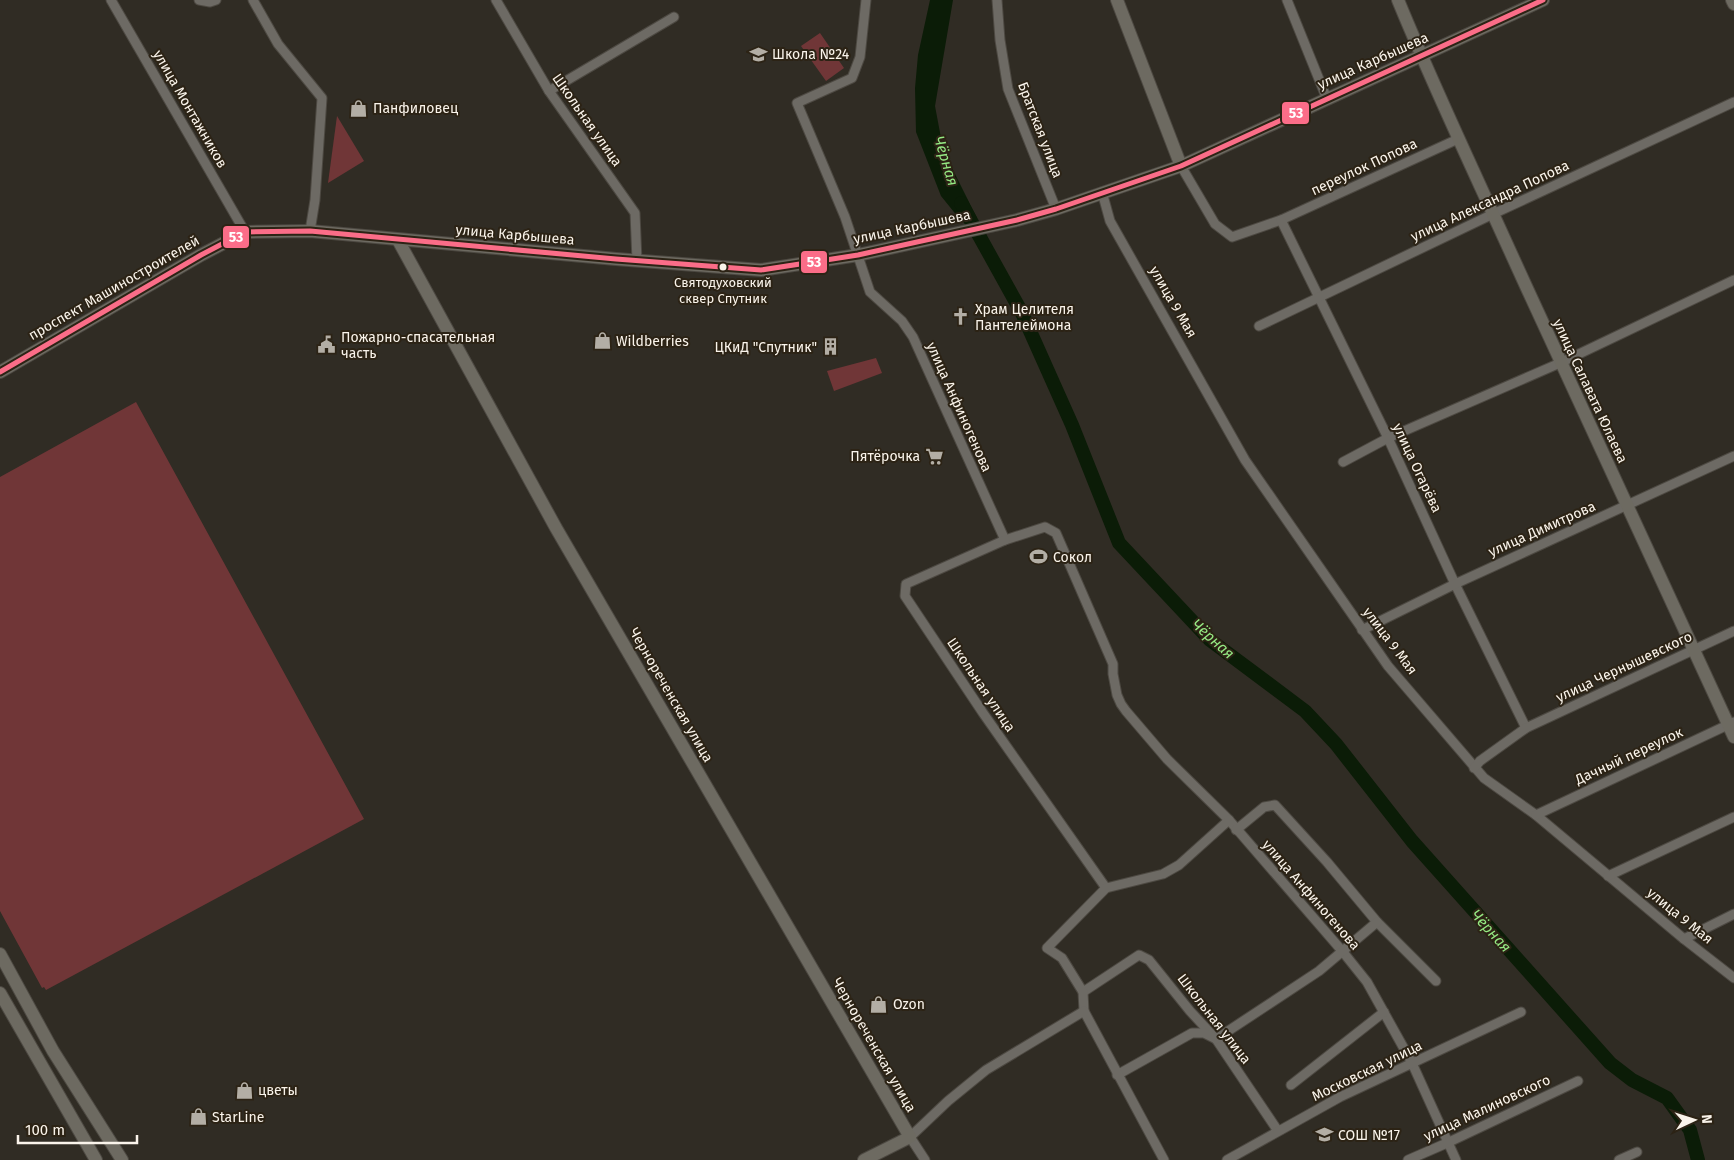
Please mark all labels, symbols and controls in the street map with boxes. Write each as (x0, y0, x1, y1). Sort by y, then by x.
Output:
street label: улица Карбышева (1315, 29, 1431, 93)
school or university icon: Школа №24 (748, 44, 768, 64)
place label: Школа №24 (772, 46, 850, 63)
street label: улица Монтажников (149, 47, 231, 171)
street label: Школьная улица (549, 70, 625, 170)
street label: Братская улица (1014, 80, 1066, 180)
shop icon: Панфиловец (349, 98, 369, 118)
place label: Панфиловец (373, 100, 458, 117)
line badge: 53 (1281, 101, 1310, 125)
text: 53 (1289, 105, 1303, 122)
water label: Чёрная (930, 134, 962, 188)
street label: переулок Попова (1308, 135, 1420, 199)
street label: улица Александра Попова (1408, 157, 1572, 245)
street label: улица Карбышева (852, 206, 972, 248)
street label: улица Карбышева (455, 221, 575, 249)
line badge: 53 (222, 225, 250, 249)
text: 53 (229, 229, 243, 246)
street label: проспект Машиностроителей (25, 232, 203, 344)
line badge: 53 (800, 250, 828, 274)
text: 53 (807, 254, 821, 271)
marker: Святодуховский сквер Спутник (718, 262, 728, 272)
street label: улица 9 Мая (1146, 263, 1200, 341)
place label: Святодуховский сквер Спутник (674, 275, 772, 306)
place label: Храм Целителя Пантелеймона (975, 301, 1074, 334)
church icon: Храм Целителя Пантелеймона (951, 307, 971, 327)
street label: улица Салавата Юлаева (1549, 316, 1631, 466)
place label: Пожарно-спасательная часть (341, 329, 495, 362)
shop icon: Wildberries (592, 331, 612, 351)
place label: Wildberries (616, 333, 689, 350)
public building icon: Пожарно-спасательная часть (317, 335, 337, 355)
building icon: ЦКиД "Спутник" (821, 337, 841, 357)
place label: ЦКиД "Спутник" (715, 339, 817, 356)
street label: улица Анфиногенова (923, 339, 995, 475)
street label: улица Огарёва (1389, 421, 1445, 515)
supermarket icon: Пятёрочка (924, 446, 944, 466)
place label: Пятёрочка (850, 448, 920, 465)
street label: улица Димитрова (1486, 498, 1598, 560)
sports icon: Сокол (1029, 547, 1049, 567)
place label: Сокол (1053, 549, 1092, 566)
street label: улица 9 Мая (1359, 604, 1421, 678)
water label: Чёрная (1188, 615, 1238, 663)
street label: Чернореченская улица (626, 625, 716, 765)
street label: улица Чернышевского (1553, 628, 1695, 706)
street label: Школьная улица (943, 635, 1019, 735)
street label: Дачный переулок (1572, 723, 1686, 789)
street label: улица Анфиногенова (1259, 836, 1363, 954)
street label: улица 9 Мая (1644, 884, 1716, 948)
water label: Чёрная (1467, 906, 1515, 956)
street label: Школьная улица (1174, 971, 1254, 1067)
street label: Чернореченская улица (829, 975, 919, 1115)
shop icon: Ozon (869, 994, 889, 1014)
place label: Ozon (893, 996, 925, 1013)
street label: Московская улица (1309, 1037, 1425, 1105)
street label: улица Малиновского (1421, 1071, 1553, 1145)
shop icon: цветы (234, 1080, 254, 1100)
place label: цветы (258, 1082, 298, 1099)
north arrow (1669, 1095, 1719, 1145)
shop icon: StarLine (188, 1107, 208, 1127)
place label: StarLine (212, 1109, 264, 1126)
scale bar (18, 1112, 136, 1144)
text: N (1698, 1114, 1715, 1124)
text: 100 m (25, 1121, 65, 1139)
school or university icon: СОШ №17 (1314, 1125, 1334, 1145)
place label: СОШ №17 (1338, 1127, 1400, 1144)

